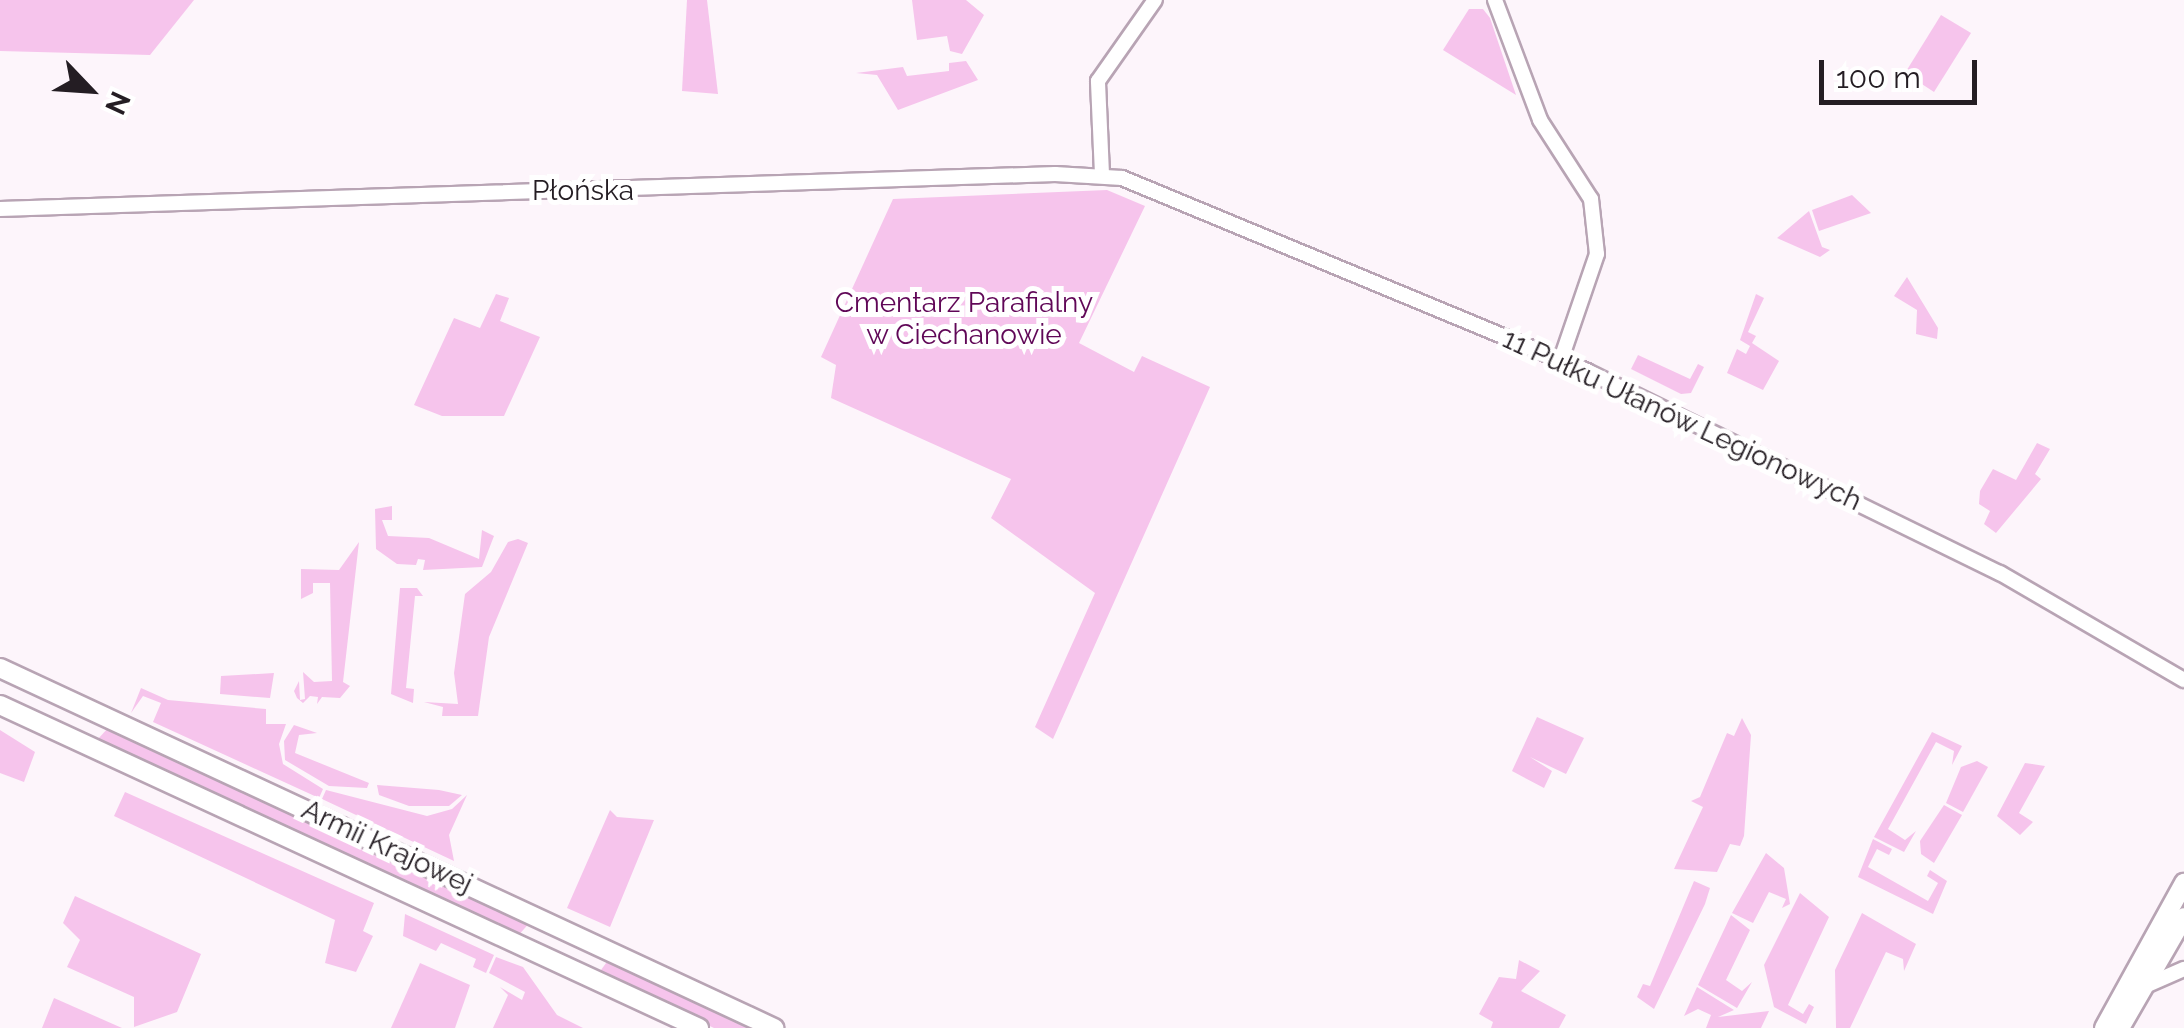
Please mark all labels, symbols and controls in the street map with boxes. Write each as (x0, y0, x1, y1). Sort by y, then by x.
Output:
north arrow (40, 40, 140, 140)
scale bar (1824, 40, 1982, 102)
text: 100 m (1836, 60, 1921, 95)
text: N (98, 86, 137, 120)
street label: Płońska (532, 174, 634, 208)
park label: Cmentarz Parafialny w Ciechanowie (835, 286, 1093, 352)
street label: 11 Pułku Ułanów Legionowych (1497, 322, 1867, 518)
street label: Armii Krajowej (296, 793, 478, 901)

